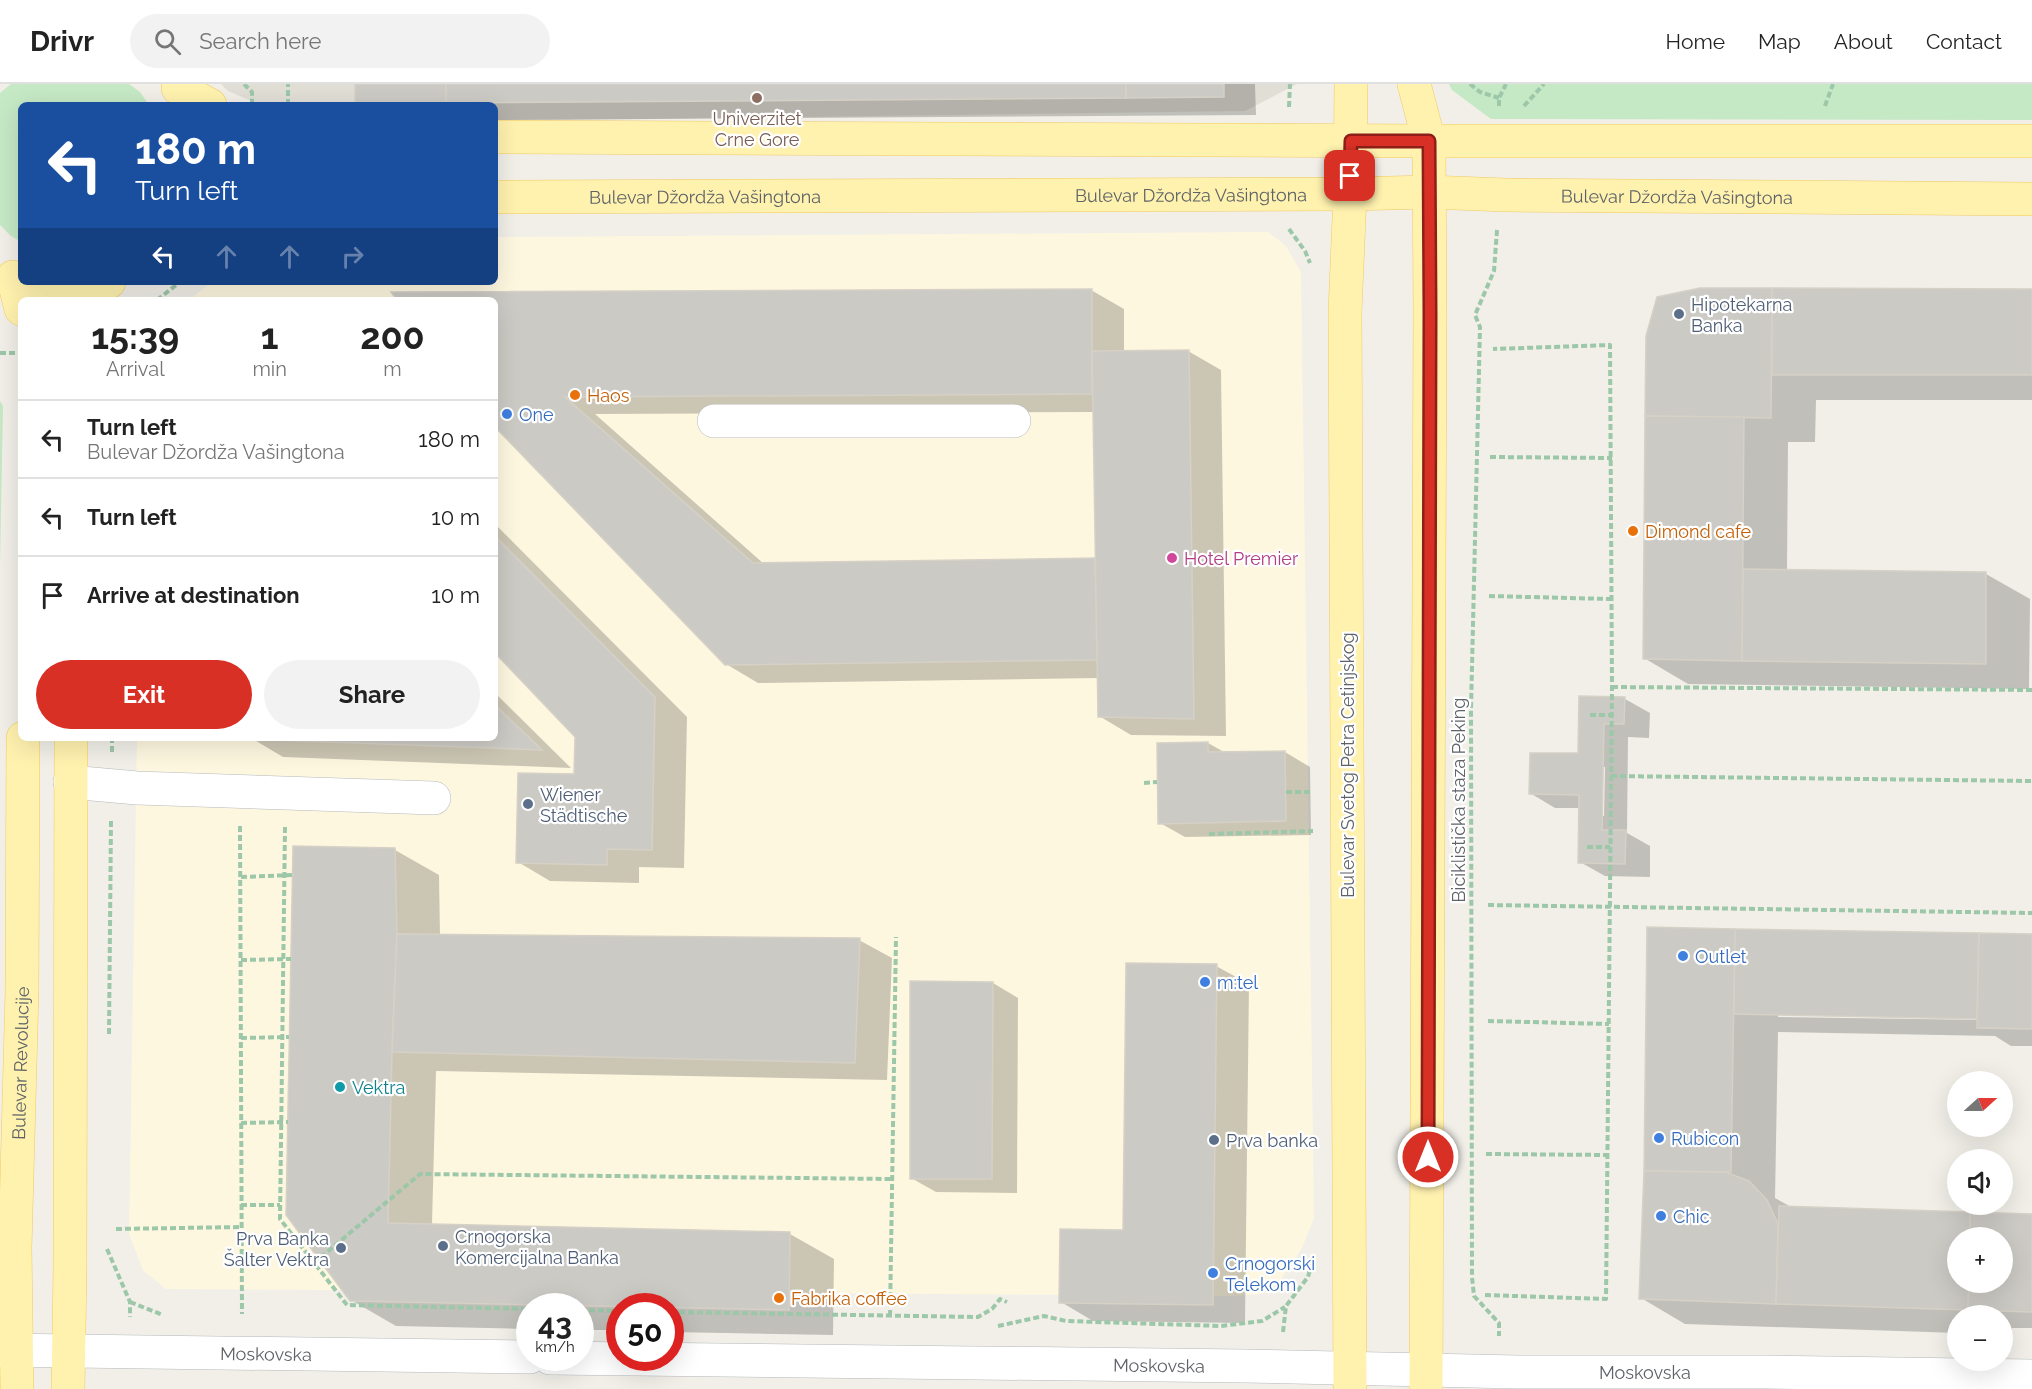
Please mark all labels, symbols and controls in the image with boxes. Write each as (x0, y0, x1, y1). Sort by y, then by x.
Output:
search box (130, 14, 550, 68)
text: Drivr (30, 25, 94, 58)
icon: search (151, 25, 184, 58)
text: Search here (199, 28, 321, 54)
text: Home (1666, 29, 1725, 54)
text: Map (1758, 29, 1801, 54)
text: About (1834, 29, 1893, 54)
text: Contact (1926, 29, 2002, 54)
marker: Univerzitet Crne Gore (750, 91, 764, 105)
place label: Univerzitet Crne Gore (712, 108, 802, 150)
text: 180 m (135, 125, 256, 174)
icon: left (36, 126, 114, 204)
pin (1324, 150, 1375, 201)
icon: arrive (1333, 159, 1366, 192)
text: Turn left (135, 175, 238, 206)
street label: Bulevar Džordža Vašingtona (1075, 184, 1307, 205)
street label: Bulevar Džordža Vašingtona (589, 185, 821, 207)
street label: Bulevar Džordža Vašingtona (1561, 185, 1793, 208)
icon: left (147, 240, 180, 273)
icon: ahead (210, 240, 243, 273)
icon: ahead (273, 240, 306, 273)
icon: right (336, 240, 369, 273)
place label: Hipotekarna Banka (1691, 294, 1792, 336)
marker: Hipotekarna Banka (1672, 307, 1686, 321)
text: 15:39 (91, 315, 179, 357)
text: 1 (261, 315, 279, 357)
text: 200 (360, 315, 425, 357)
text: Arrival (106, 357, 165, 381)
text: min (252, 357, 287, 381)
text: m (383, 357, 402, 381)
place label: Haos (587, 385, 630, 406)
marker: Haos (568, 388, 582, 402)
place label: One (519, 404, 554, 425)
marker: One (500, 407, 514, 421)
text: Turn left (87, 414, 177, 440)
icon: left (36, 423, 69, 456)
text: 180 m (418, 426, 480, 452)
text: Bulevar Džordža Vašingtona (87, 440, 345, 464)
icon: left (36, 501, 69, 534)
text: Turn left (87, 504, 177, 530)
text: 10 m (431, 504, 480, 530)
place label: Dimond cafe (1645, 521, 1752, 542)
marker: Dimond cafe (1626, 524, 1640, 538)
place label: Hotel Premier (1184, 548, 1299, 569)
marker: Hotel Premier (1165, 551, 1179, 565)
icon: arrive (36, 579, 69, 612)
text: Arrive at destination (87, 582, 300, 608)
text: 10 m (431, 582, 480, 608)
street label: Bulevar Svetog Petra Cetinjskog (1337, 632, 1358, 898)
button: Exit (36, 660, 252, 729)
button: Share (264, 660, 480, 729)
street label: Biciklistička staza Peking (1448, 698, 1469, 902)
place label: Wiener Städtische (540, 784, 628, 826)
marker: Wiener Städtische (521, 797, 535, 811)
place label: Outlet (1695, 946, 1747, 967)
marker: Outlet (1676, 949, 1690, 963)
place label: m:tel (1217, 972, 1258, 993)
marker: m:tel (1198, 975, 1212, 989)
street label: Bulevar Revolucije (7, 986, 33, 1140)
north arrow (1947, 1071, 2013, 1137)
map controls (1947, 1071, 2013, 1371)
place label: Vektra (352, 1077, 405, 1098)
marker: Vektra (333, 1080, 347, 1094)
position arrow (1396, 1125, 1460, 1189)
place label: Rubicon (1671, 1128, 1739, 1149)
place label: Prva banka (1226, 1130, 1318, 1151)
marker: Rubicon (1652, 1131, 1666, 1145)
marker: Prva banka (1207, 1133, 1221, 1147)
button: sound (1947, 1149, 2013, 1215)
place label: Chic (1673, 1206, 1710, 1227)
marker: Chic (1654, 1209, 1668, 1223)
place label: Crnogorska Komercijalna Banka (455, 1226, 619, 1268)
button: + (1947, 1227, 2013, 1293)
place label: Prva Banka Šalter Vektra (224, 1228, 329, 1270)
marker: Crnogorska Komercijalna Banka (436, 1239, 450, 1253)
marker: Prva Banka Šalter Vektra (334, 1241, 348, 1255)
place label: Crnogorski Telekom (1225, 1253, 1315, 1295)
marker: Crnogorski Telekom (1206, 1266, 1220, 1280)
place label: Fabrika coffee (791, 1288, 908, 1309)
marker: Fabrika coffee (772, 1291, 786, 1305)
speed limit sign: 50 (606, 1293, 684, 1371)
button: − (1947, 1305, 2013, 1371)
text: 43 (538, 1307, 572, 1342)
text: km/h (535, 1338, 575, 1356)
street label: Moskovska (220, 1342, 312, 1365)
street label: Moskovska (1113, 1354, 1205, 1376)
street label: Moskovska (1599, 1362, 1691, 1383)

